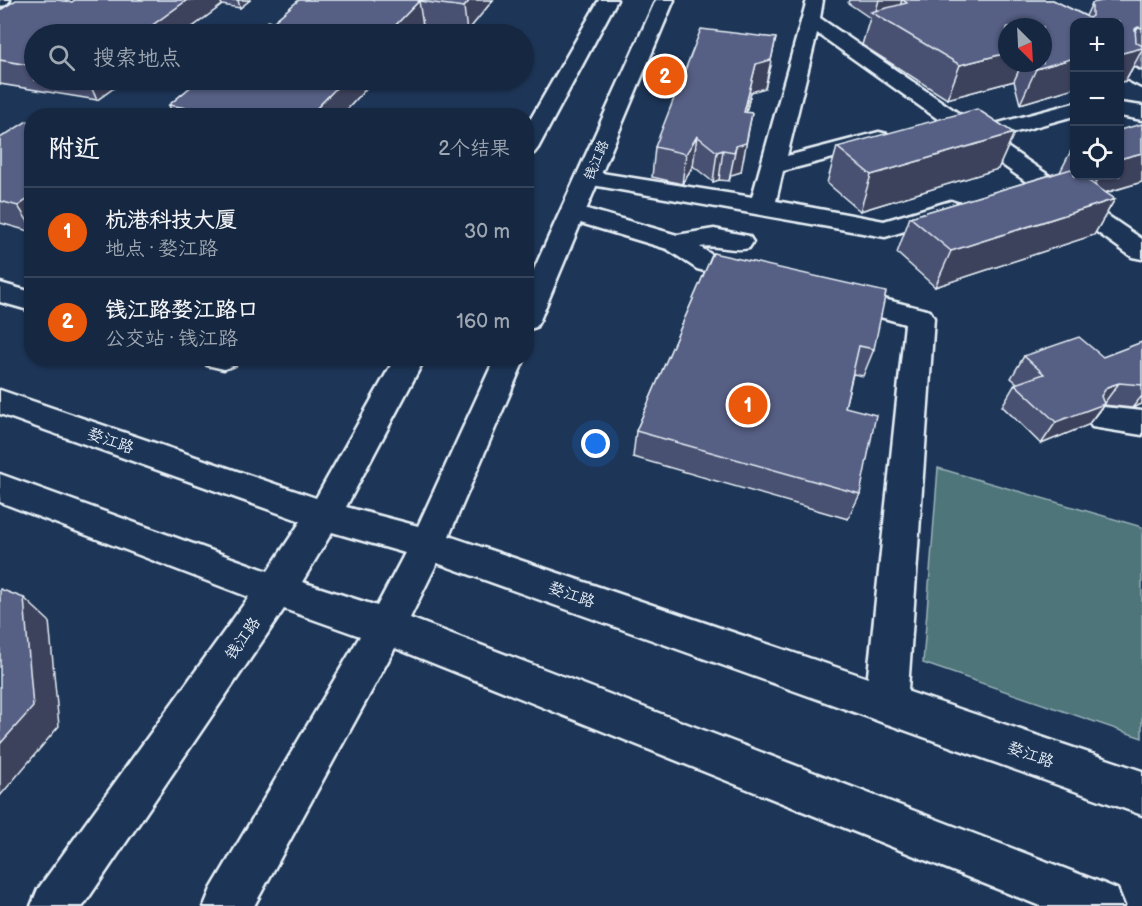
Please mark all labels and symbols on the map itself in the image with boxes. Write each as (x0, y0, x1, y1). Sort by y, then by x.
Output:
north arrow (998, 18, 1052, 72)
pin: 2 (646, 54, 684, 98)
street label: 钱江路 (580, 138, 612, 183)
pin: 1 (728, 382, 768, 428)
street label: 婺江路 (85, 425, 136, 458)
your location (581, 429, 610, 458)
street label: 婺江路 (546, 579, 597, 612)
street label: 钱江路 (222, 614, 265, 664)
street label: 婺江路 (1005, 739, 1056, 772)

